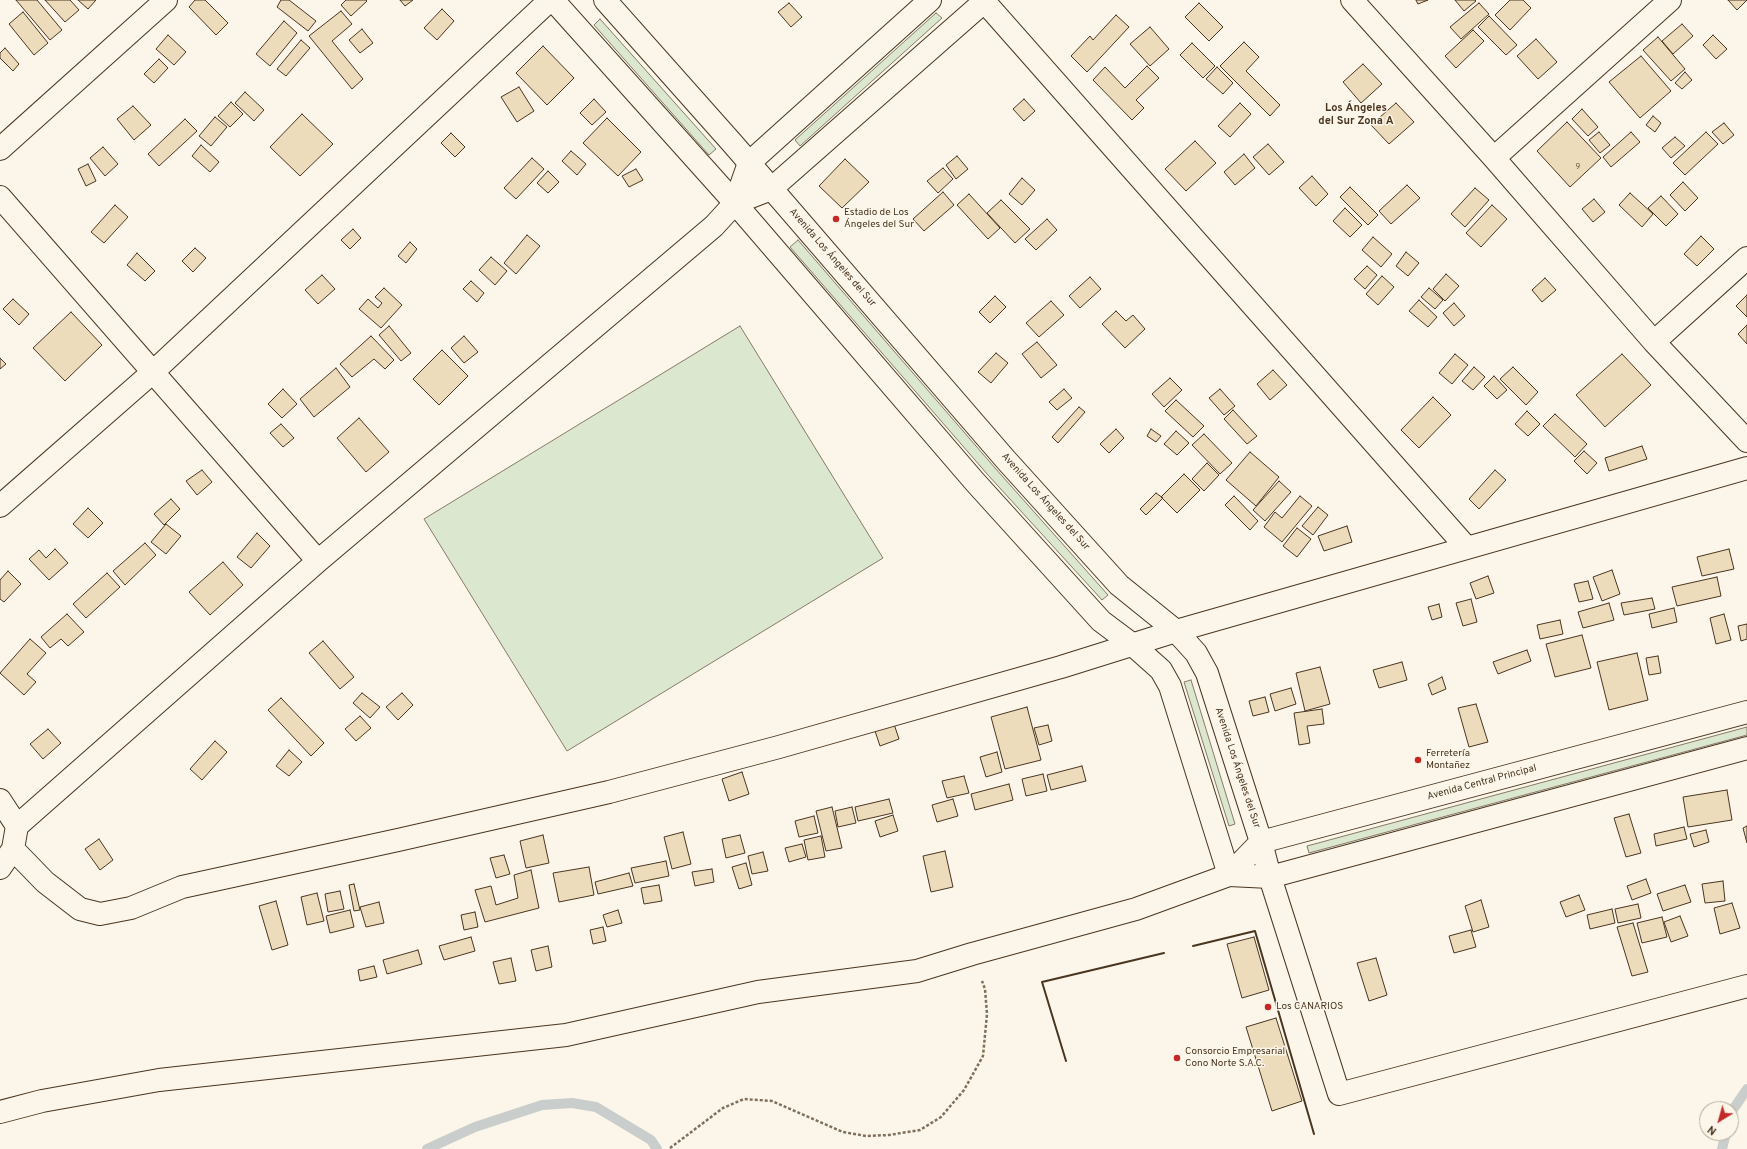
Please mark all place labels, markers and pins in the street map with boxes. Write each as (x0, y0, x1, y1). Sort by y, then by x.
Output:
place label: Estadio de Los Ángeles del Sur (844, 207, 914, 230)
marker: Estadio de Los Ángeles del Sur (831, 214, 841, 224)
place label: Ferretería Montañez (1426, 748, 1470, 772)
marker: Ferretería Montañez (1413, 755, 1423, 765)
place label: Los CANARIOS (1276, 1001, 1343, 1013)
marker: Los CANARIOS (1263, 1002, 1273, 1012)
place label: Consorcio Empresarial Cono Norte S.A.C. (1185, 1046, 1285, 1070)
marker: Consorcio Empresarial Cono Norte S.A.C. (1172, 1053, 1182, 1063)

